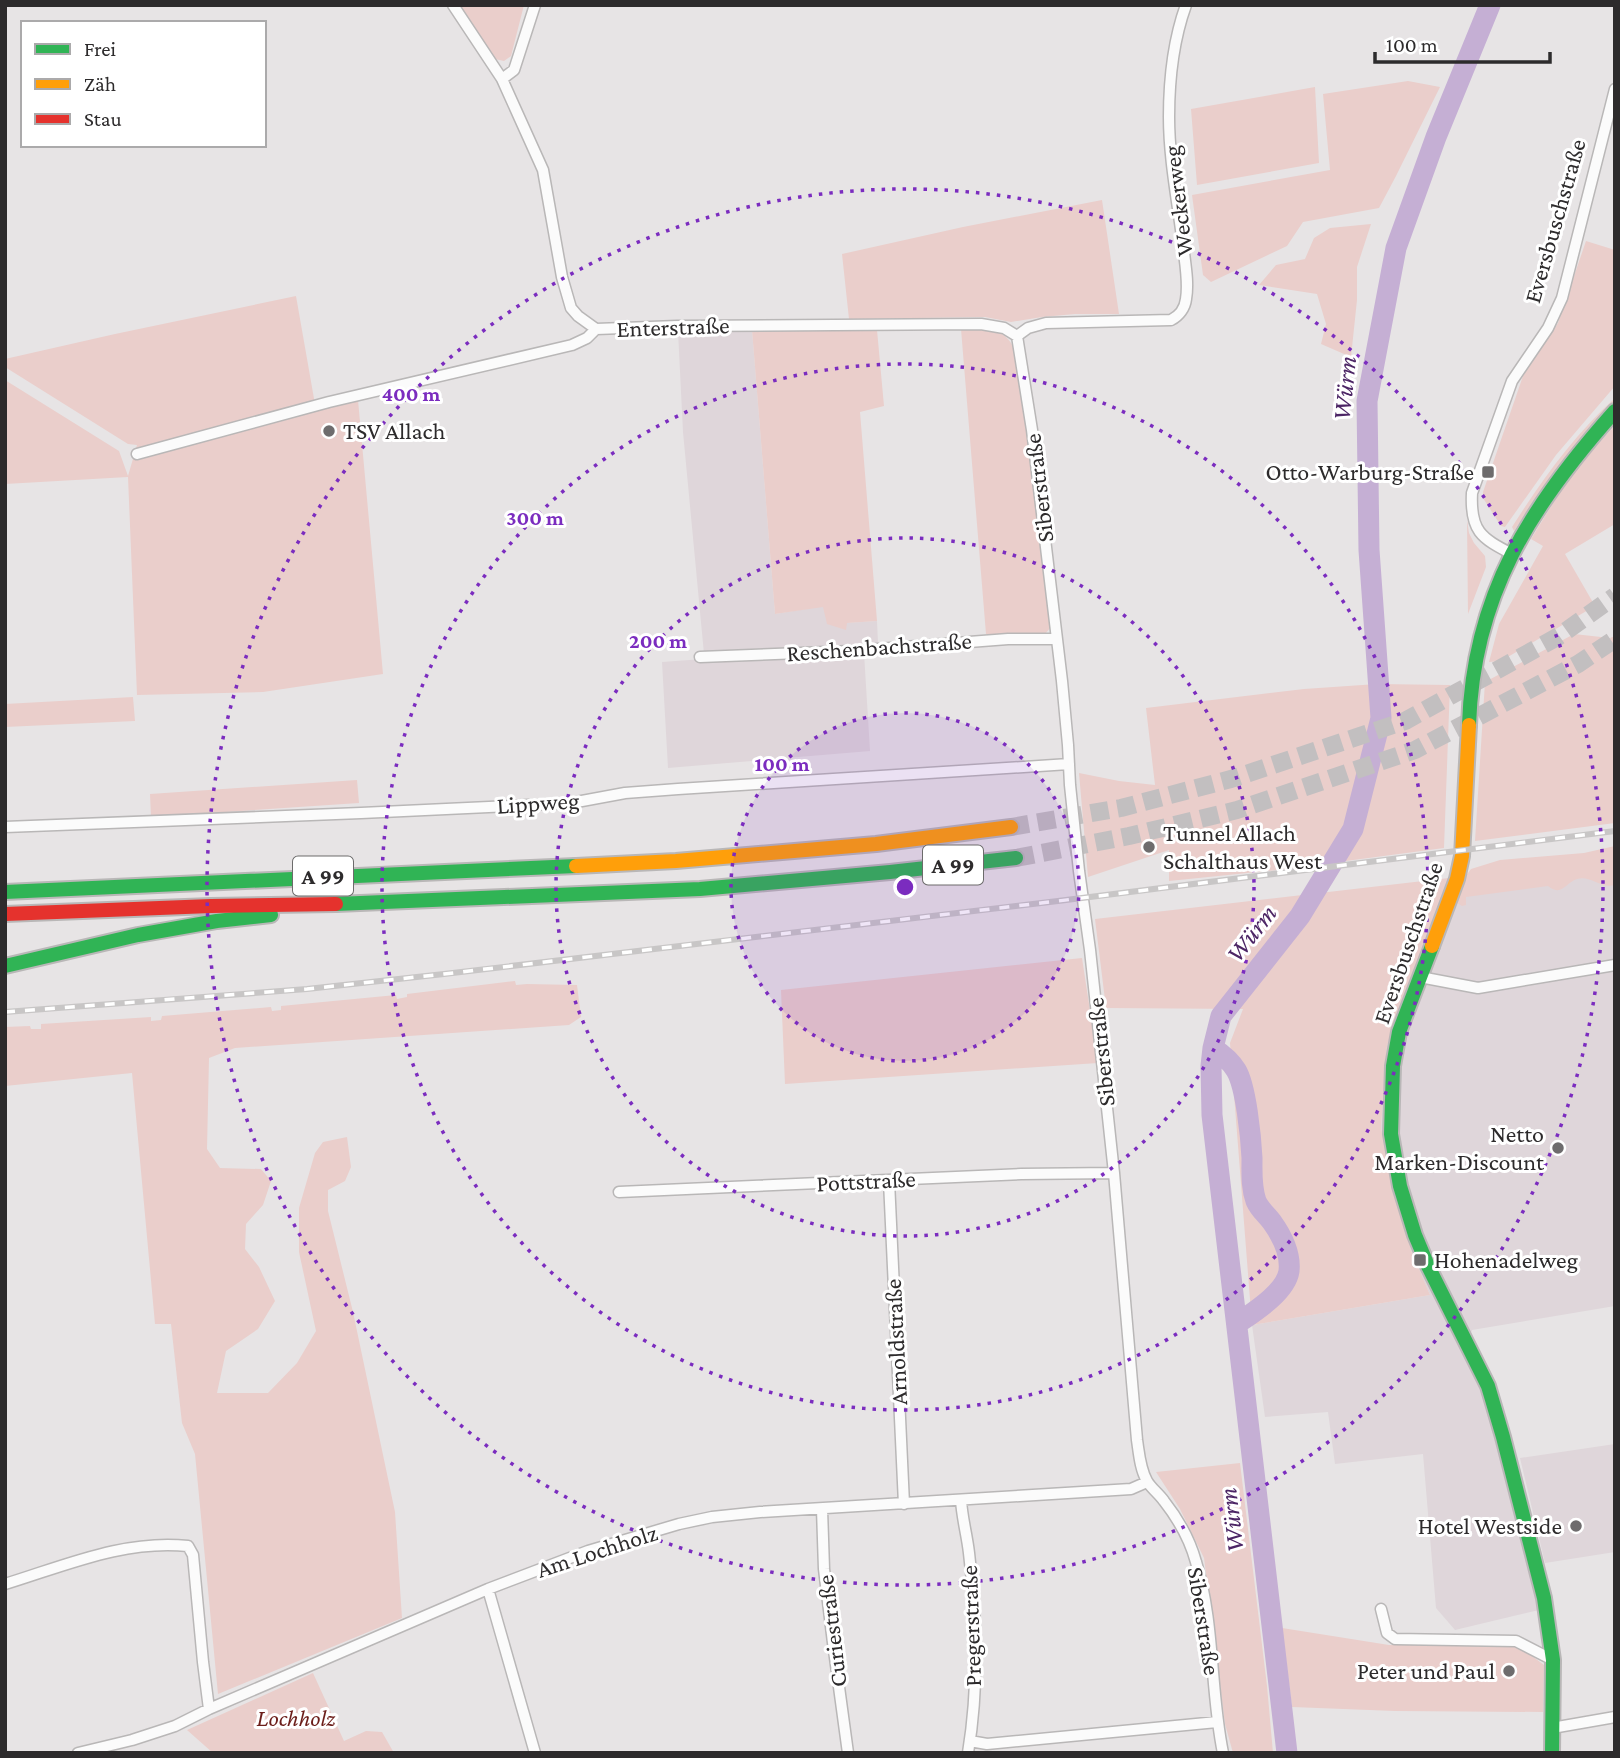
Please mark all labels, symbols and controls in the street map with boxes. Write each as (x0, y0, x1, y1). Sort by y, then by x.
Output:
legend (21, 21, 266, 147)
scale bar (1375, 21, 1550, 65)
text: 100 m (1386, 33, 1438, 57)
text: Frei (84, 37, 116, 61)
text: Zäh (84, 72, 116, 96)
text: Stau (84, 107, 122, 131)
street label: Eversbuschstraße (1518, 136, 1591, 306)
street label: Weckerweg (1157, 144, 1198, 258)
street label: Enterstraße (616, 311, 730, 342)
water label: Würm (1327, 354, 1362, 422)
text: 400 m (382, 382, 441, 406)
place label: TSV Allach (343, 417, 445, 444)
marker: TSV Allach (321, 423, 337, 439)
street label: Siberstraße (1018, 432, 1059, 544)
place label: Otto-Warburg-Straße (1266, 458, 1474, 485)
marker: Otto-Warburg-Straße (1480, 464, 1496, 480)
text: 300 m (506, 506, 564, 530)
street label: Reschenbachstraße (785, 627, 973, 666)
text: 200 m (629, 629, 687, 653)
text: 100 m (754, 752, 810, 776)
street label: Lippweg (496, 786, 581, 819)
place label: Tunnel Allach Schalthaus West (1163, 819, 1323, 874)
marker: Tunnel Allach Schalthaus West (1141, 839, 1157, 855)
road number: A 99 (923, 846, 983, 884)
road number: A 99 (293, 856, 353, 896)
street label: Eversbuschstraße (1367, 858, 1448, 1027)
centre of rings (893, 875, 917, 899)
water label: Würm (1220, 899, 1283, 968)
street label: Siberstraße (1081, 996, 1120, 1108)
place label: Netto Marken-Discount (1374, 1120, 1545, 1175)
marker: Netto Marken-Discount (1550, 1140, 1566, 1156)
street label: Pottstraße (816, 1164, 916, 1197)
place label: Hohenadelweg (1434, 1246, 1579, 1273)
marker: Hohenadelweg (1412, 1252, 1428, 1268)
street label: Arnoldstraße (879, 1278, 912, 1406)
water label: Würm (1213, 1486, 1250, 1554)
place label: Hotel Westside (1418, 1512, 1562, 1539)
street label: Am Lochholz (533, 1518, 661, 1583)
marker: Hotel Westside (1568, 1518, 1584, 1534)
street label: Pregerstraße (955, 1565, 986, 1687)
street label: Siberstraße (1183, 1565, 1226, 1677)
street label: Curiestraße (811, 1574, 852, 1689)
place label: Peter und Paul (1357, 1657, 1495, 1684)
marker: Peter und Paul (1501, 1663, 1517, 1679)
park label: Lochholz (257, 1704, 336, 1731)

